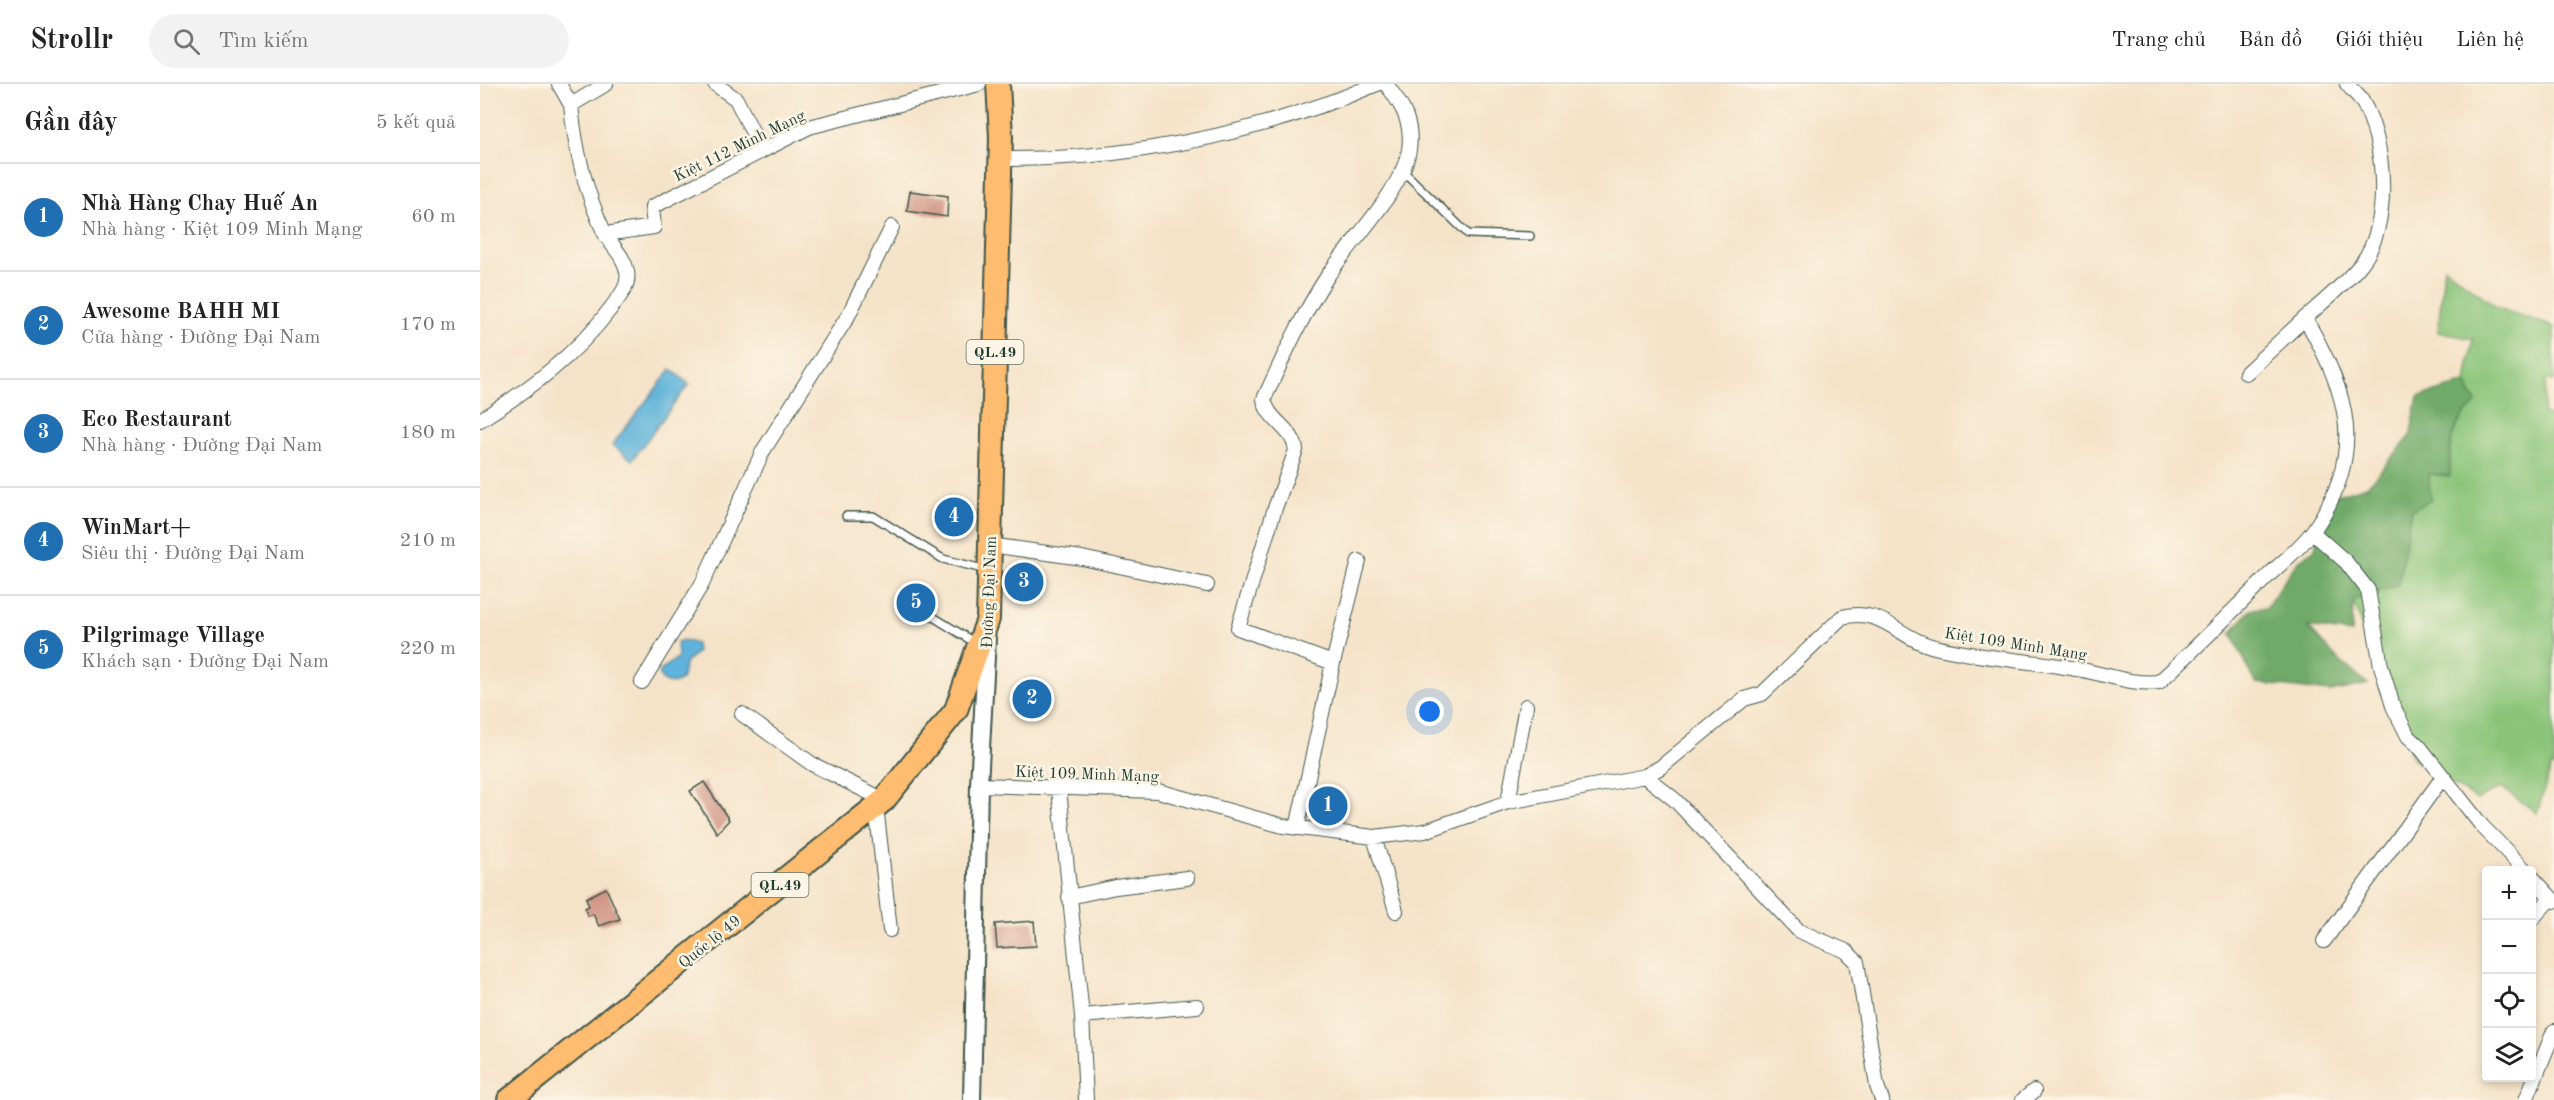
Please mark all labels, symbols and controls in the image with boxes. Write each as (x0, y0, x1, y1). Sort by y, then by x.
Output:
search box (149, 14, 569, 68)
icon: search (170, 25, 203, 58)
text: Strollr (30, 27, 113, 55)
text: Tìm kiếm (218, 30, 308, 52)
text: Trang chủ (2111, 30, 2206, 51)
text: Bản đồ (2239, 30, 2302, 51)
text: Giới thiệu (2335, 30, 2423, 51)
text: Liên hệ (2456, 30, 2524, 51)
street label: Kiệt 112 Minh Mạng (672, 108, 809, 186)
text: Gần đây (24, 110, 118, 136)
text: 5 kết quả (376, 113, 456, 133)
text: Nhà Hàng Chay Huế An (81, 193, 318, 215)
text: 1 (38, 207, 49, 227)
text: 60 m (411, 207, 456, 227)
text: Nhà hàng · Kiệt 109 Minh Mạng (81, 220, 362, 240)
text: Awesome BAHH MI (81, 301, 280, 323)
text: 2 (38, 315, 49, 335)
text: 170 m (400, 315, 456, 335)
text: Cửa hàng · Đường Đại Nam (81, 328, 320, 348)
road number: QL.49 (966, 340, 1024, 364)
text: Eco Restaurant (81, 409, 232, 431)
text: 3 (38, 423, 49, 443)
text: 180 m (400, 423, 456, 443)
text: Nhà hàng · Đường Đại Nam (81, 436, 322, 456)
pin: 4 (934, 494, 974, 540)
text: WinMart+ (81, 517, 191, 539)
text: 4 (38, 531, 49, 551)
text: 210 m (400, 531, 456, 551)
street label: Đường Đại Nam (980, 535, 1000, 649)
text: Siêu thị · Đường Đại Nam (81, 544, 305, 564)
pin: 3 (1004, 560, 1044, 604)
pin: 5 (896, 580, 936, 626)
text: Pilgrimage Village (81, 625, 265, 647)
street label: Kiệt 109 Minh Mạng (1943, 626, 2089, 664)
text: 5 (38, 639, 49, 659)
text: 220 m (400, 639, 456, 659)
text: Khách sạn · Đường Đại Nam (81, 652, 329, 672)
pin: 2 (1012, 676, 1052, 722)
your location (1415, 697, 1444, 726)
street label: Kiệt 109 Minh Mạng (1015, 764, 1160, 786)
pin: 1 (1308, 784, 1348, 828)
map controls (2482, 866, 2536, 1082)
button: + (2482, 866, 2536, 920)
road number: QL.49 (752, 873, 808, 897)
street label: Quốc lộ 49 (675, 911, 744, 972)
button: − (2482, 920, 2536, 974)
button: locate (2482, 974, 2536, 1028)
button: layers (2482, 1028, 2536, 1082)

